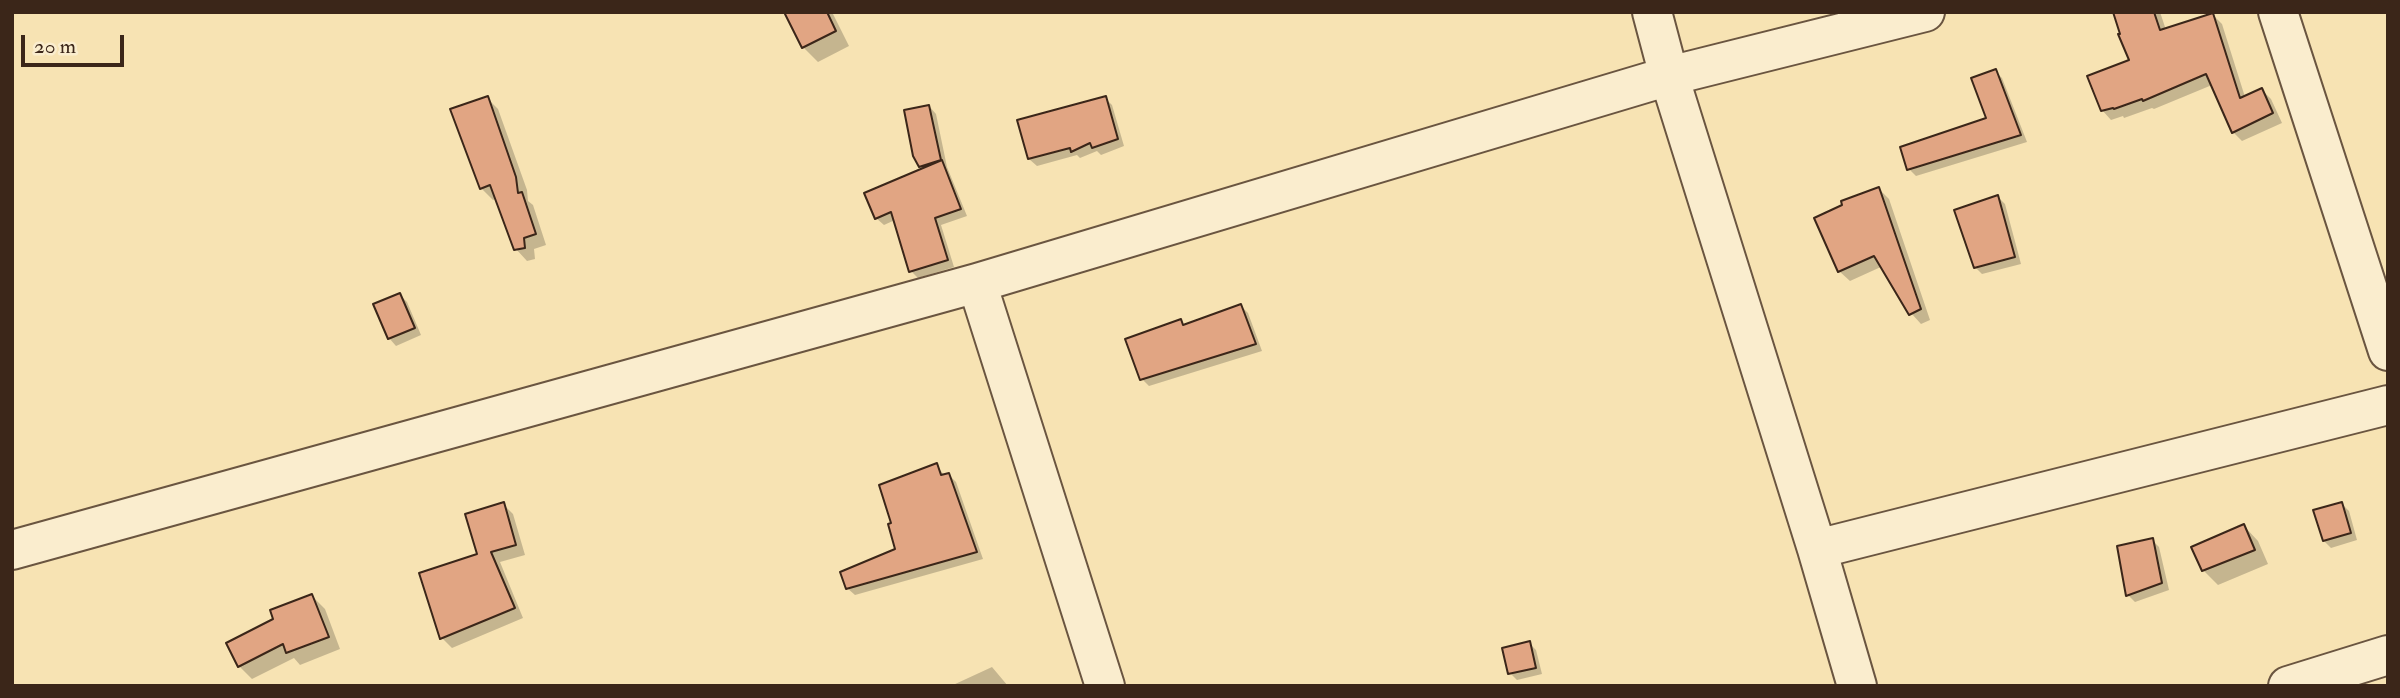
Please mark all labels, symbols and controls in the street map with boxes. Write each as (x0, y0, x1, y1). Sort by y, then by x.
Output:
scale bar (24, 21, 128, 65)
text: 20 m (34, 33, 76, 60)

